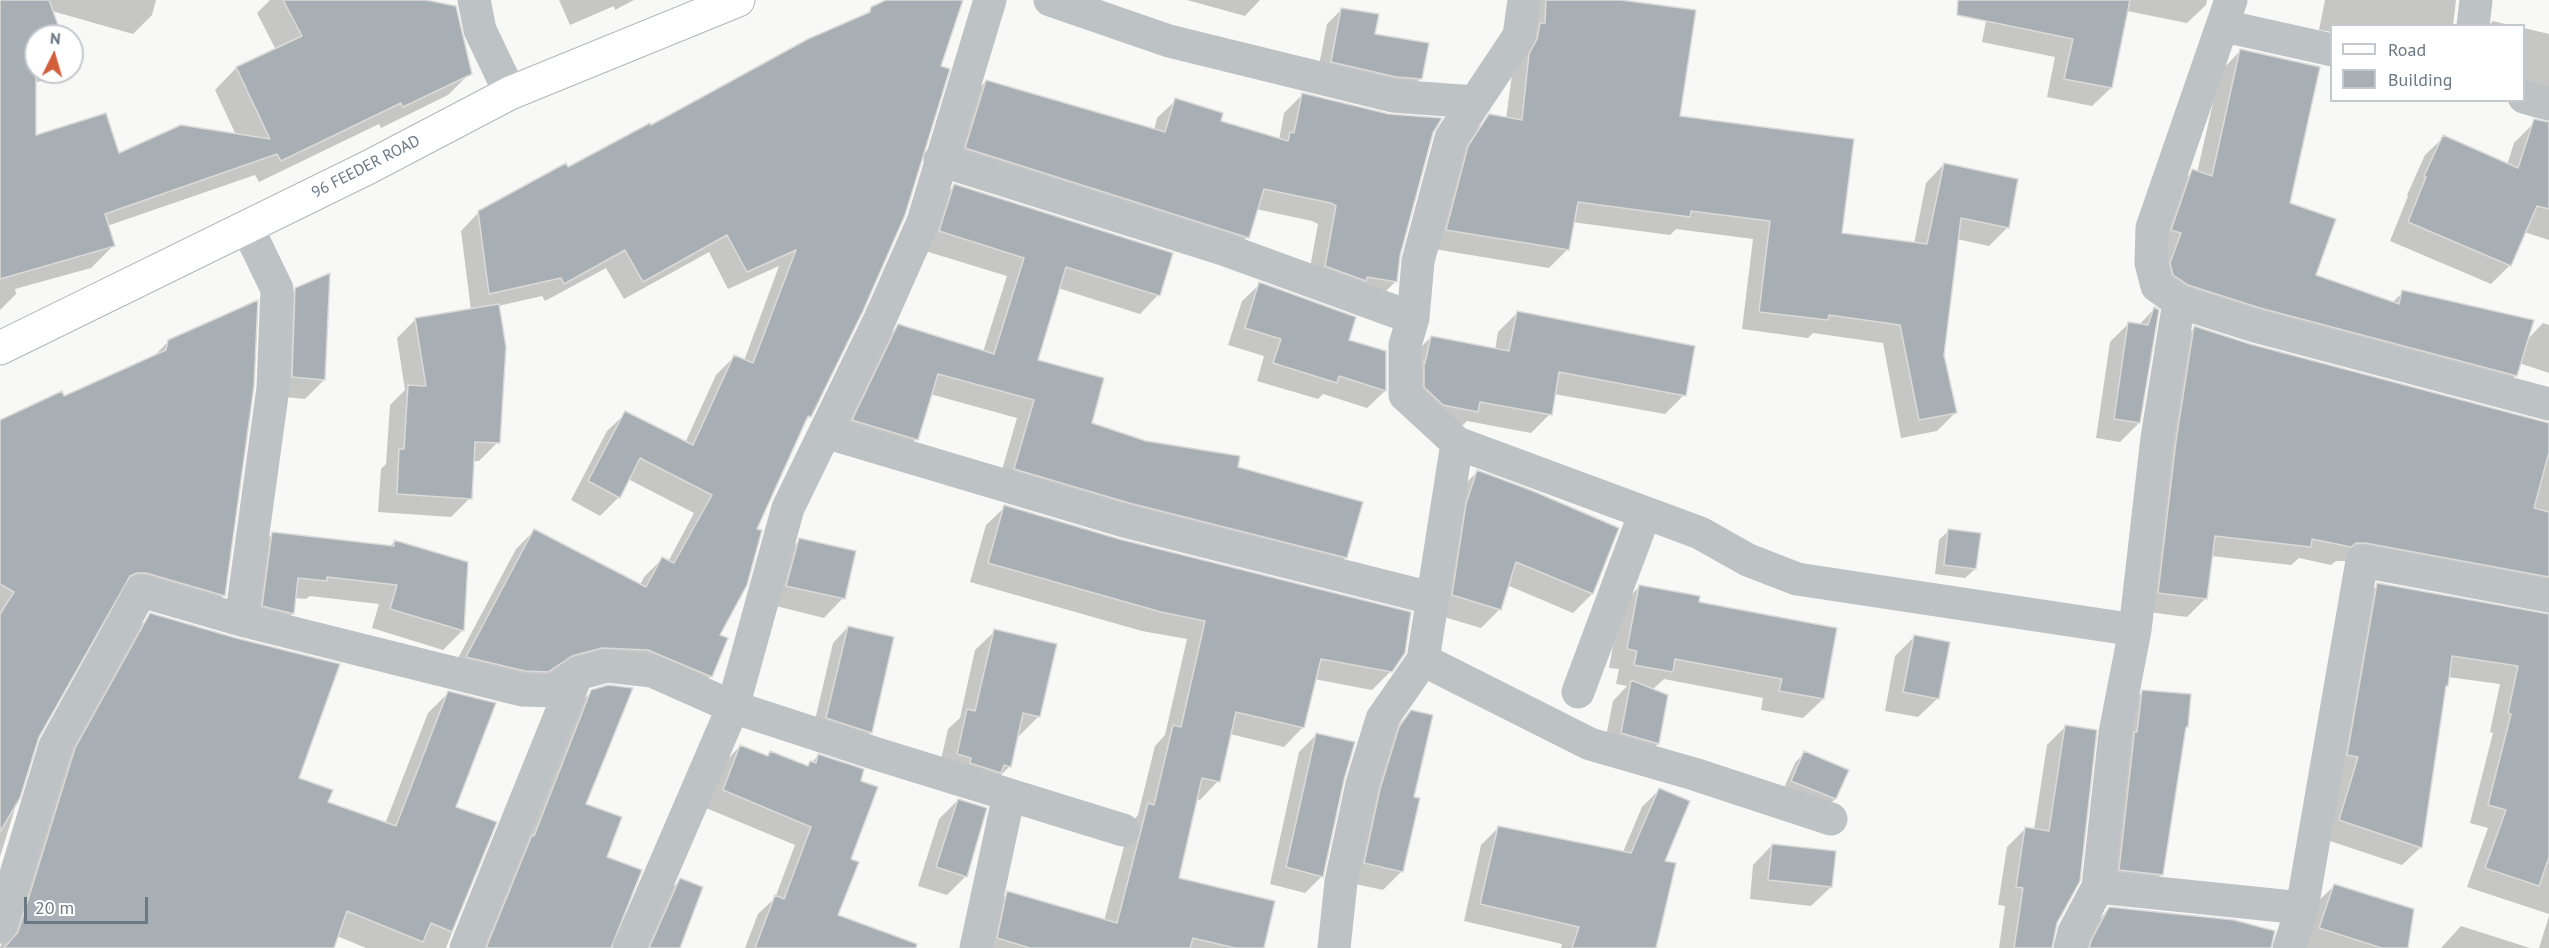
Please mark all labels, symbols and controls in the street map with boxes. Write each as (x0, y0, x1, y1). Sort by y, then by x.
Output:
north arrow (24, 24, 84, 84)
legend (2330, 24, 2525, 102)
text: N (49, 28, 61, 48)
text: Road (2388, 38, 2426, 61)
text: Building (2388, 68, 2452, 91)
street label: 96 FEEDER ROAD (309, 131, 423, 203)
scale bar (27, 885, 152, 923)
text: 20 m (35, 896, 74, 919)

